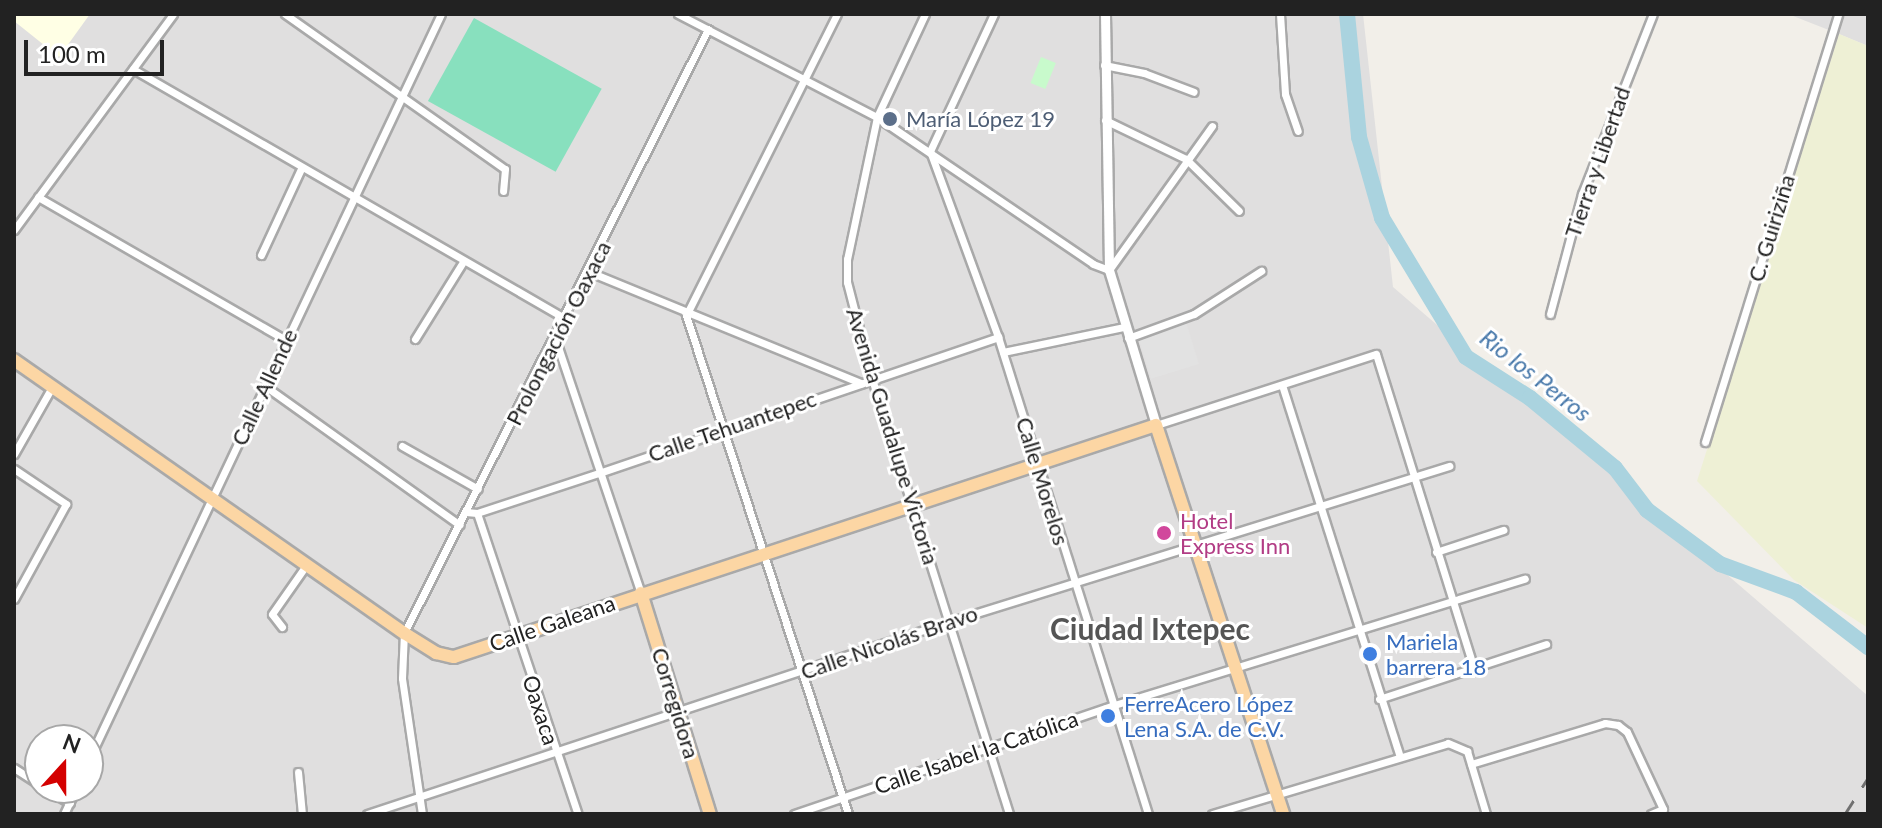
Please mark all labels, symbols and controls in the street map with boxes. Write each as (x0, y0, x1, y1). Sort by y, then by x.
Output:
scale bar (28, 24, 168, 74)
text: 100 m (38, 39, 106, 68)
street label: Tierra y Libertad (1559, 83, 1635, 241)
place label: María López 19 (906, 106, 1055, 132)
marker: María López 19 (881, 110, 899, 128)
street label: C. Guiriziña (1742, 171, 1800, 285)
street label: Prolongación Oaxaca (500, 237, 616, 429)
street label: Avenida Guadalupe Victoria (841, 304, 945, 568)
water label: Rio los Perros (1475, 323, 1597, 427)
street label: Calle Allende (225, 324, 303, 450)
street label: Calle Tehuantepec (644, 385, 820, 467)
street label: Calle Morelos (1011, 414, 1075, 548)
place label: Hotel Express Inn (1180, 507, 1290, 558)
marker: Hotel Express Inn (1155, 524, 1173, 542)
street label: Calle Galeana (486, 589, 618, 657)
street label: Calle Nicolás Bravo (797, 599, 981, 685)
district label: Ciudad Ixtepec (1050, 610, 1250, 646)
place label: Mariela barrera 18 (1386, 628, 1486, 680)
street label: Corregidora (647, 644, 705, 762)
marker: Mariela barrera 18 (1361, 645, 1379, 663)
street label: Oaxaca (517, 672, 565, 748)
place label: FerreAcero López Lena S.A. de C.V. (1124, 690, 1293, 742)
street label: Calle Isabel la Católica (871, 705, 1081, 799)
marker: FerreAcero López Lena S.A. de C.V. (1099, 707, 1117, 725)
north arrow (24, 724, 104, 804)
text: N (59, 727, 85, 759)

